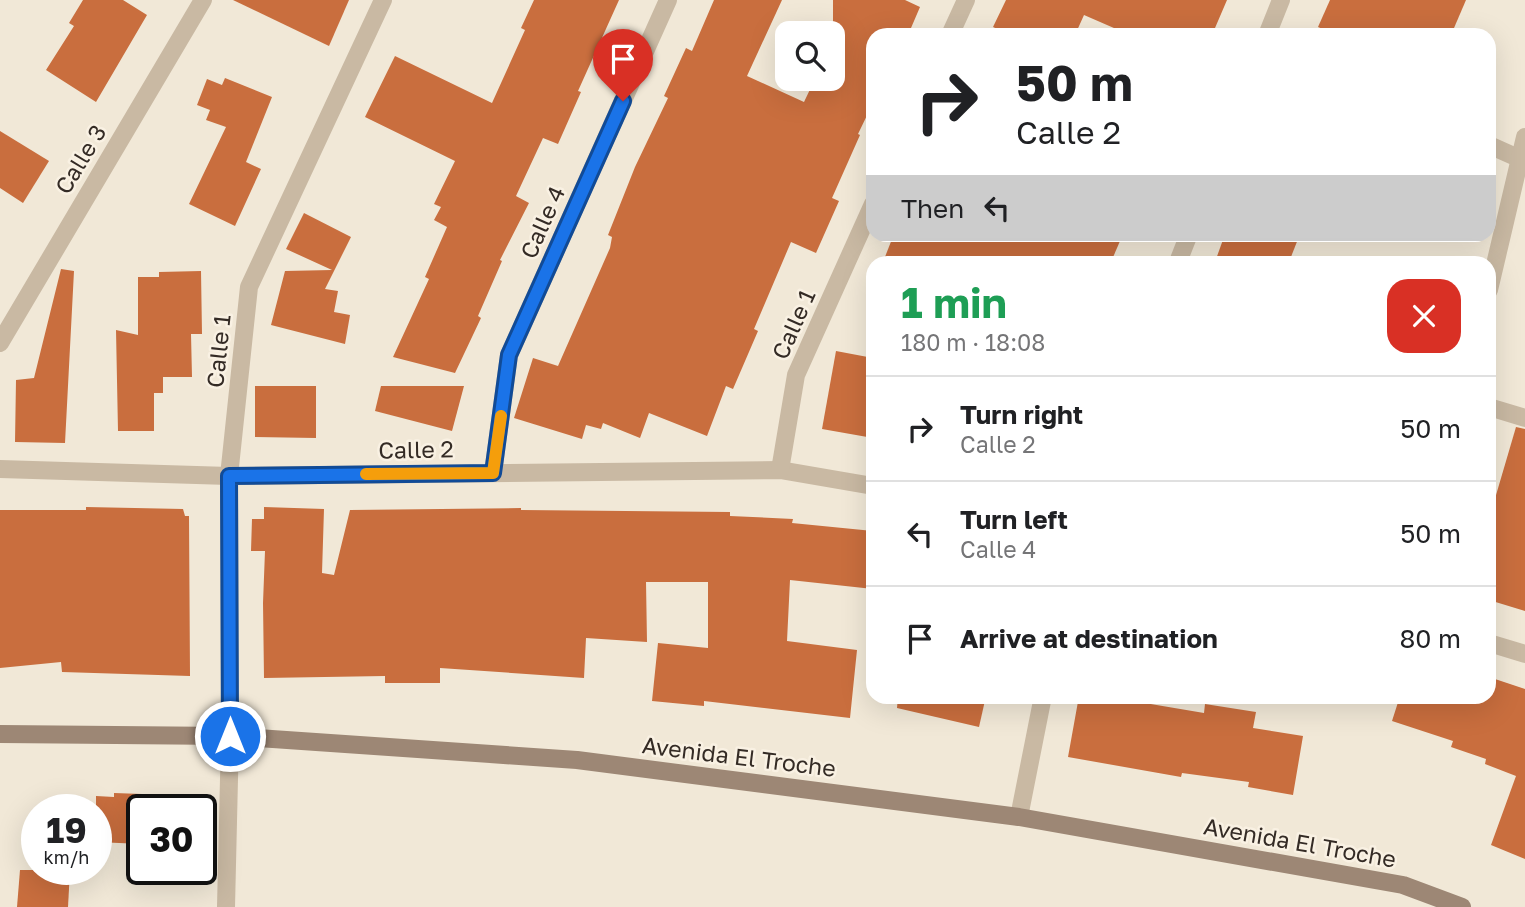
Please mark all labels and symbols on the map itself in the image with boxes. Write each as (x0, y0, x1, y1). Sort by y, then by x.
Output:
pin (593, 29, 653, 101)
street label: Calle 3 (49, 119, 111, 199)
street label: Calle 4 (514, 181, 570, 263)
street label: Calle 1 (765, 285, 821, 363)
street label: Calle 1 (200, 313, 236, 389)
street label: Calle 2 (378, 434, 454, 464)
position arrow (193, 699, 267, 773)
street label: Avenida El Troche (641, 730, 837, 782)
speed limit sign: 30 (126, 794, 217, 885)
street label: Avenida El Troche (1202, 811, 1398, 873)

